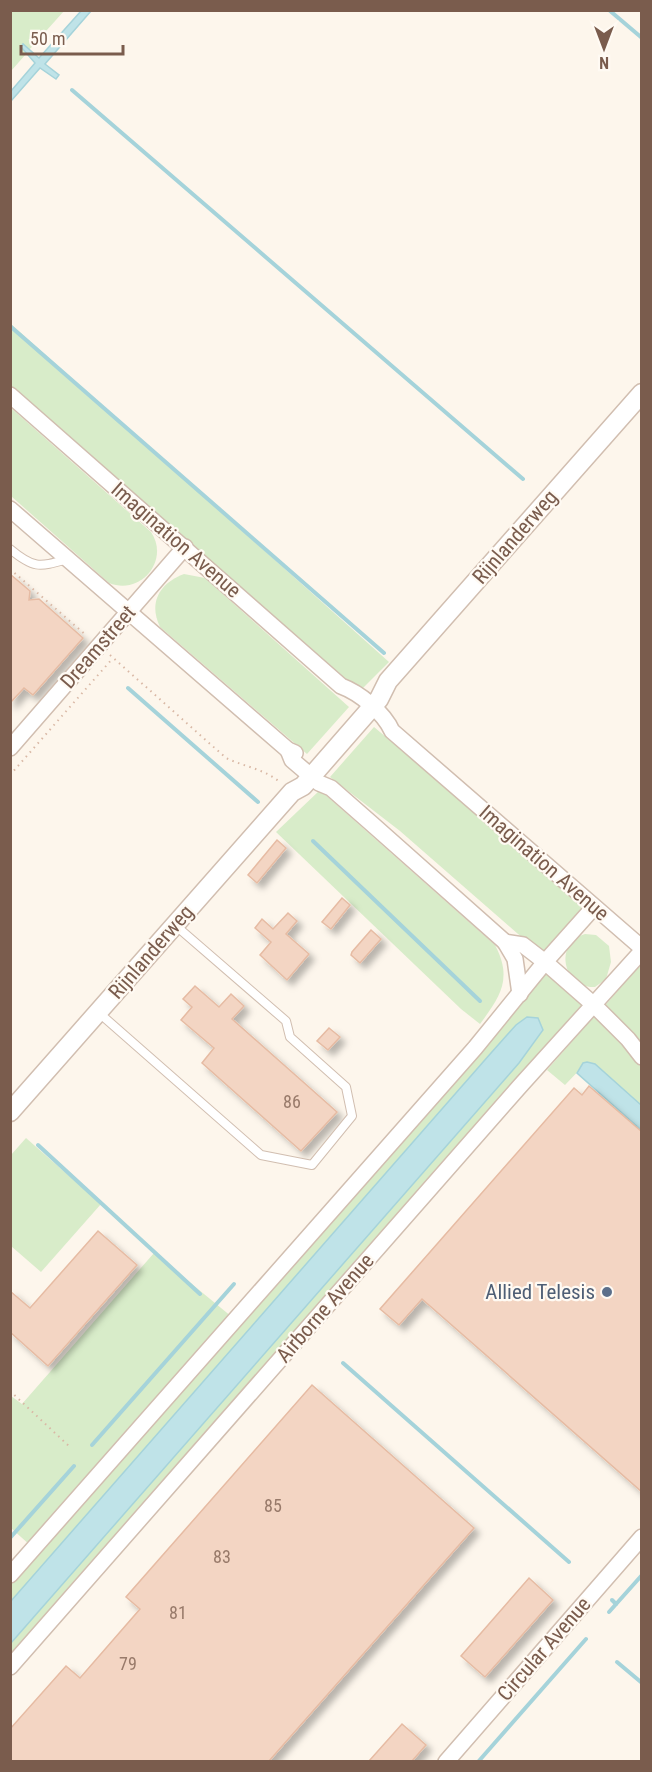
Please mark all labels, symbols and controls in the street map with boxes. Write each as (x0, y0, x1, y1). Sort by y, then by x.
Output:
scale bar (21, 18, 123, 56)
north arrow (574, 18, 634, 78)
text: 50 m (30, 28, 65, 49)
text: N (599, 53, 609, 72)
street label: Imagination Avenue (106, 477, 246, 603)
street label: Rijnlanderweg (468, 485, 562, 589)
street label: Dreamstreet (56, 601, 140, 693)
street label: Imagination Avenue (474, 800, 614, 926)
street label: Rijnlanderweg (104, 900, 198, 1004)
house number: 86 (283, 1091, 301, 1112)
street label: Airborne Avenue (271, 1249, 379, 1367)
place label: Allied Telesis (485, 1280, 595, 1304)
marker: Allied Telesis (600, 1285, 614, 1299)
house number: 85 (264, 1495, 282, 1516)
house number: 83 (213, 1546, 231, 1567)
street label: Circular Avenue (493, 1592, 596, 1706)
house number: 81 (169, 1602, 187, 1623)
house number: 79 (119, 1653, 137, 1674)

